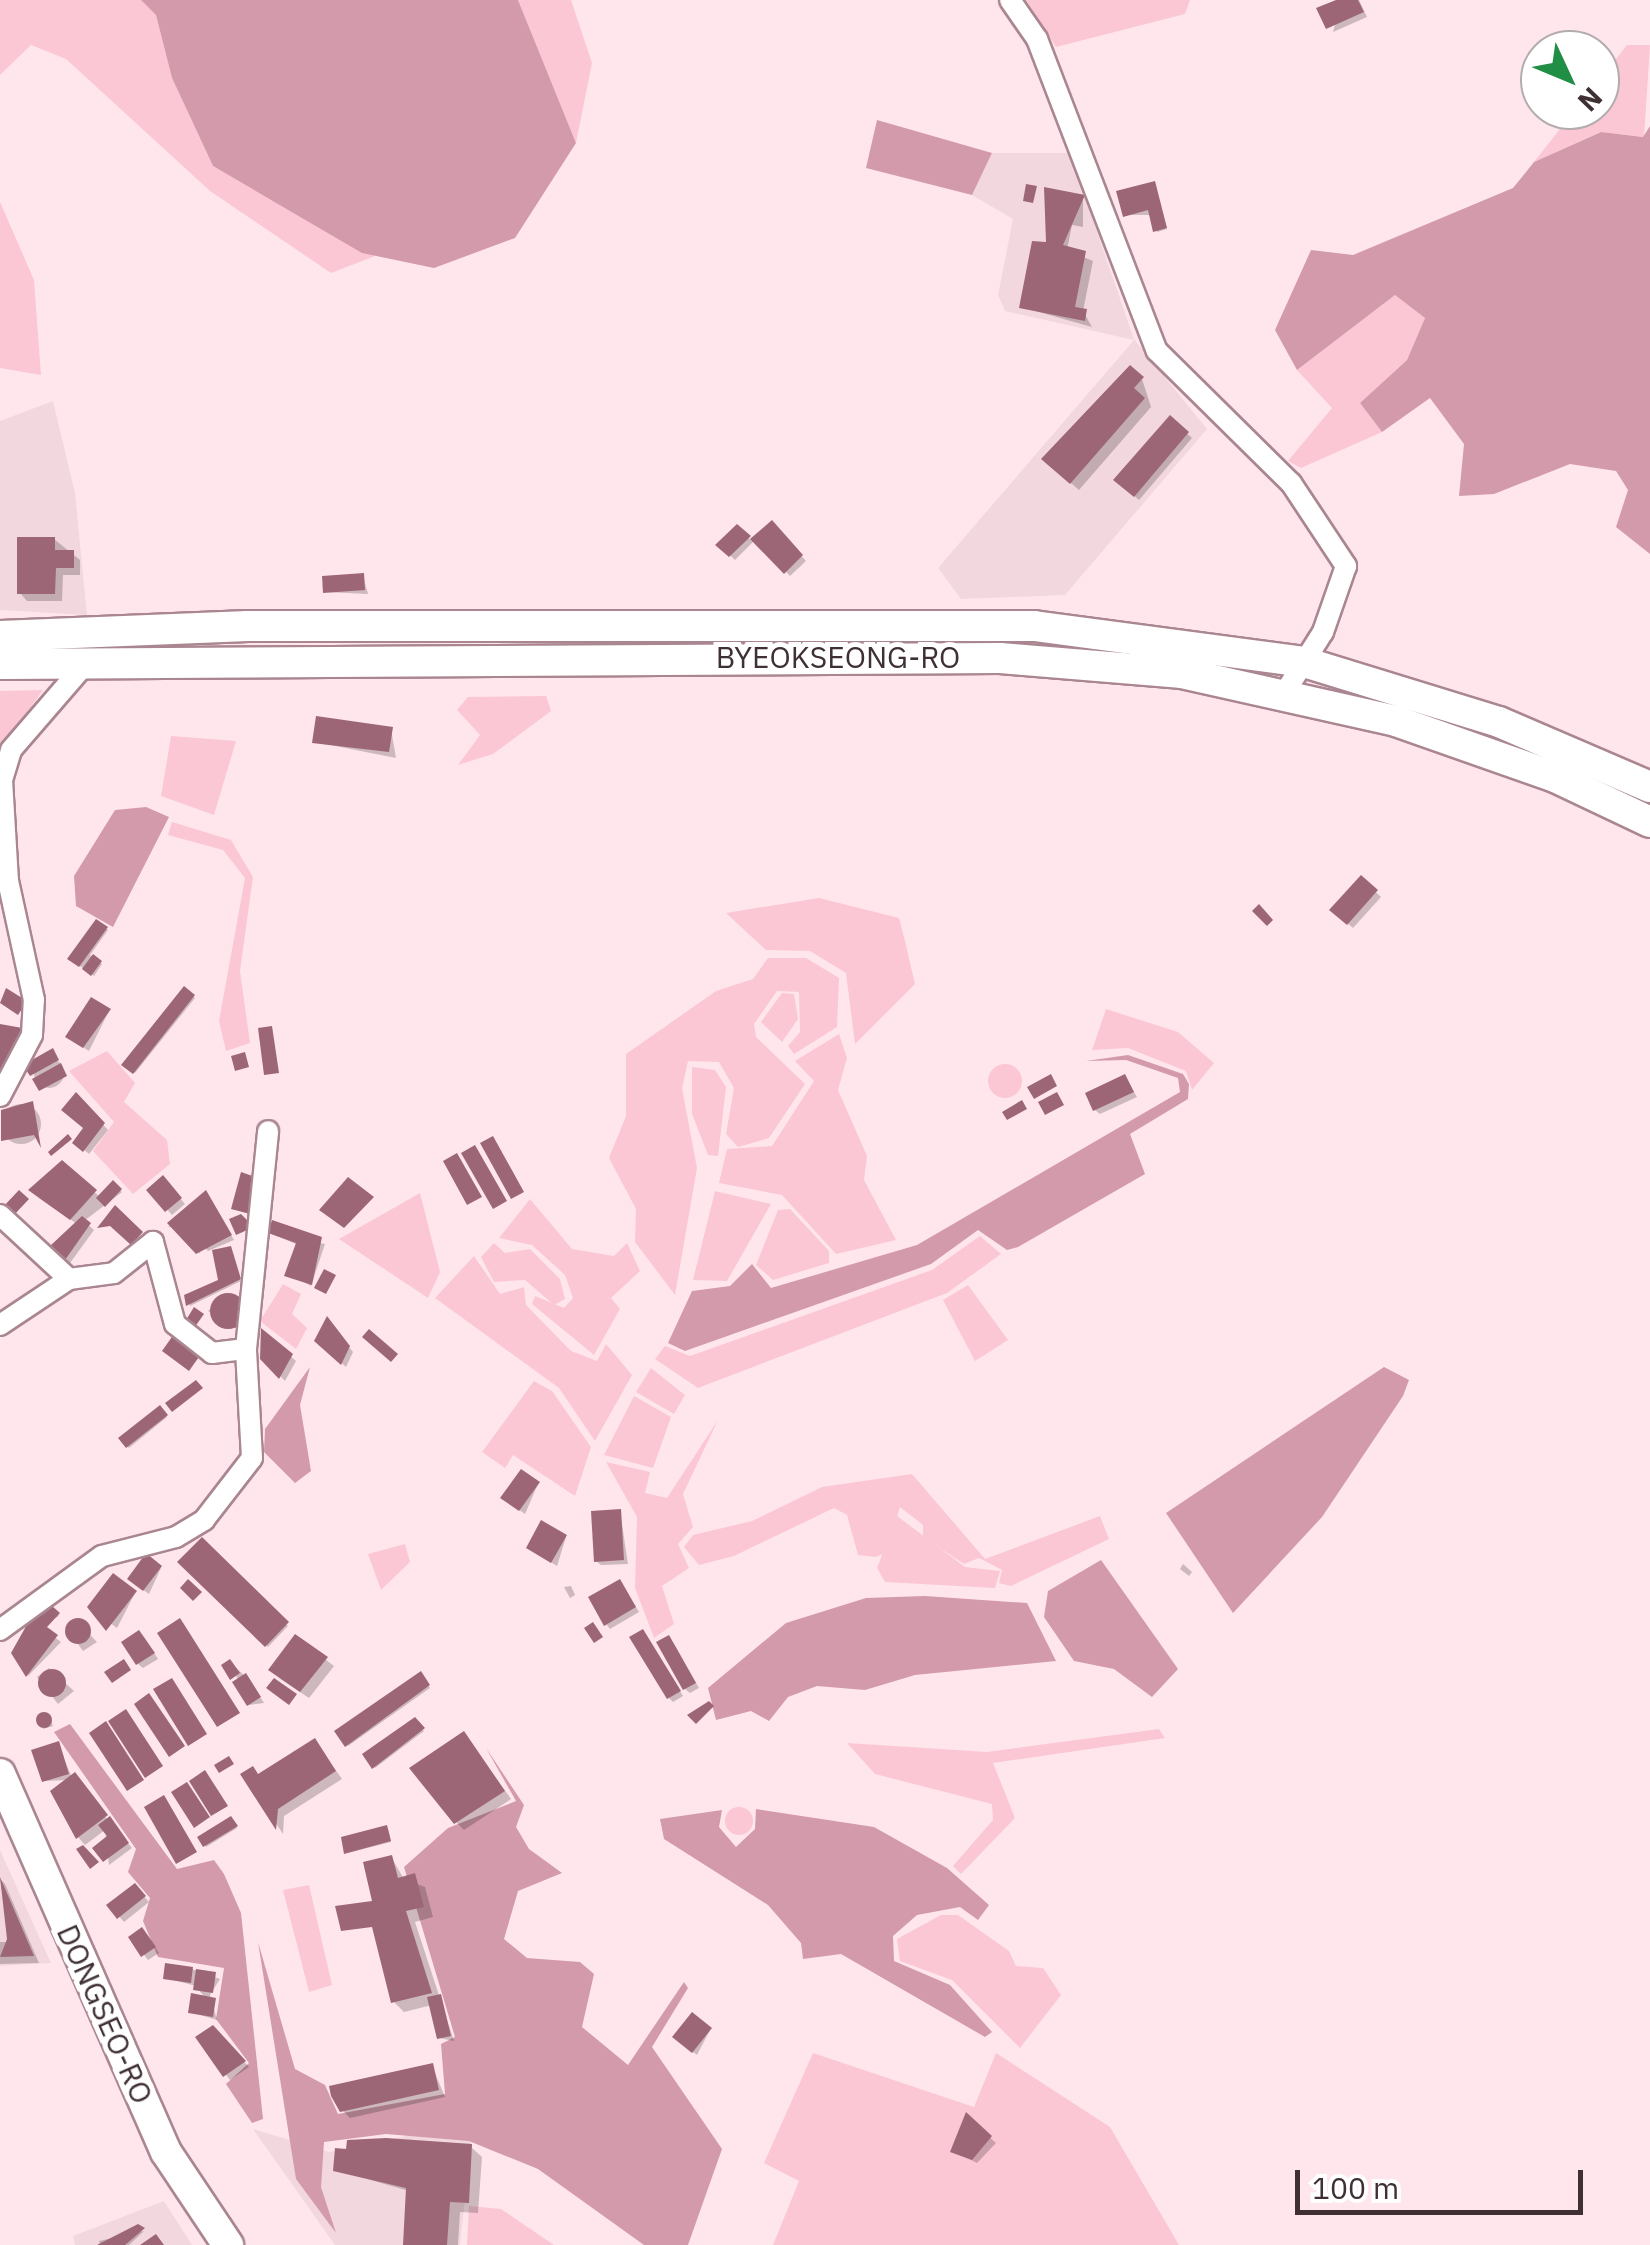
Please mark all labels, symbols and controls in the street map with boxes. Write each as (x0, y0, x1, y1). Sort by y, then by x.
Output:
north arrow (1520, 30, 1620, 130)
text: N (1570, 80, 1611, 120)
street label: BYEOKSEONG-RO (716, 639, 960, 675)
street label: DONGSEO-RO (49, 1919, 161, 2109)
scale bar (1300, 2150, 1588, 2212)
text: 100 m (1312, 2168, 1399, 2207)

